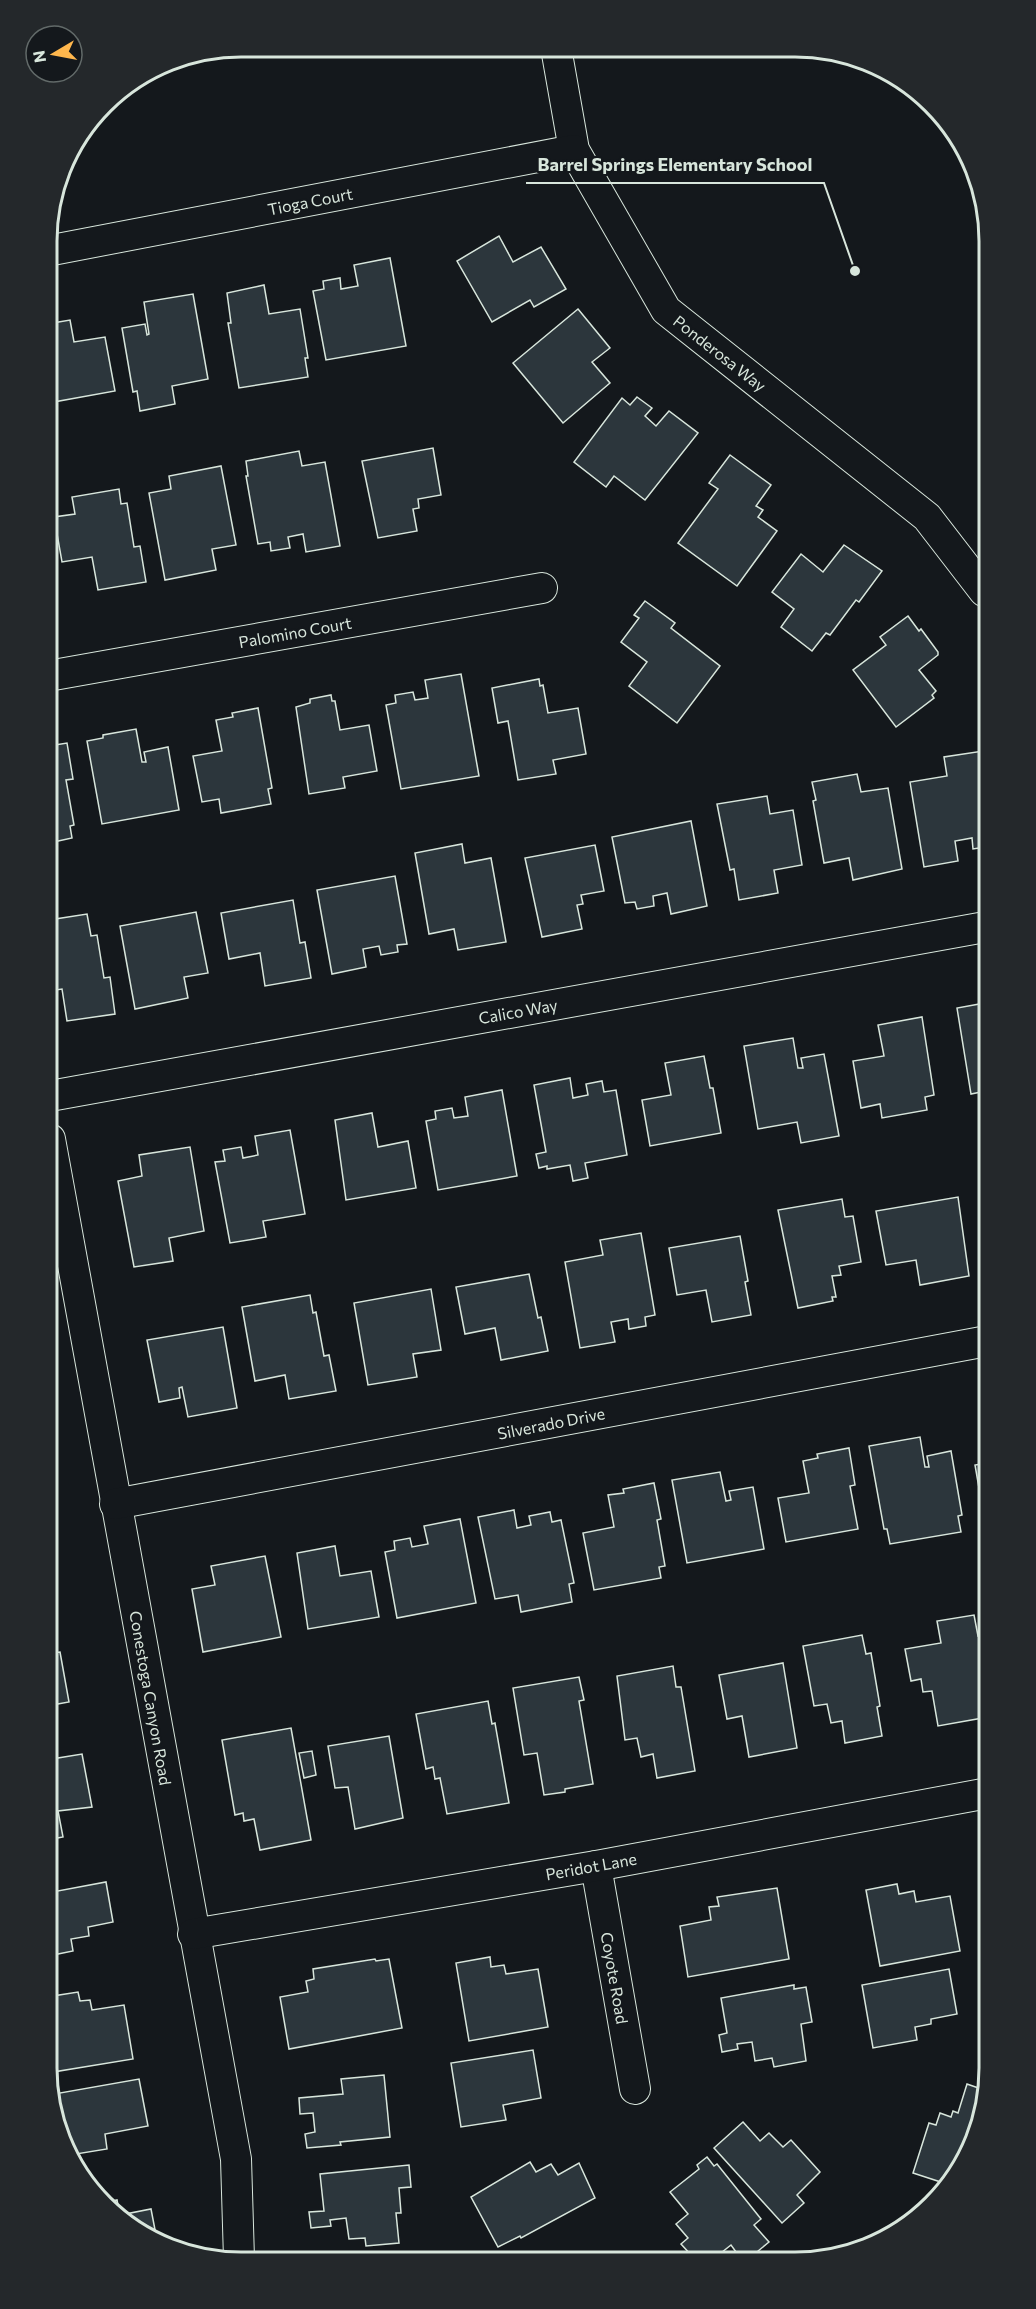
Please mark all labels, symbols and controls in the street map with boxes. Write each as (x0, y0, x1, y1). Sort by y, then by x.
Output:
north arrow (24, 24, 84, 84)
text: N (28, 49, 49, 64)
callout: Barrel Springs Elementary School (526, 147, 824, 183)
text: Barrel Springs Elementary School (538, 153, 812, 175)
street label: Tioga Court (266, 183, 355, 219)
street label: Ponderosa Way (670, 311, 770, 395)
street label: Palomino Court (237, 613, 353, 651)
street label: Calico Way (477, 995, 559, 1027)
street label: Silverado Drive (496, 1403, 606, 1443)
street label: Conestoga Canyon Road (126, 1609, 176, 1787)
street label: Peridot Lane (544, 1849, 638, 1883)
street label: Coyote Road (598, 1931, 632, 2025)

